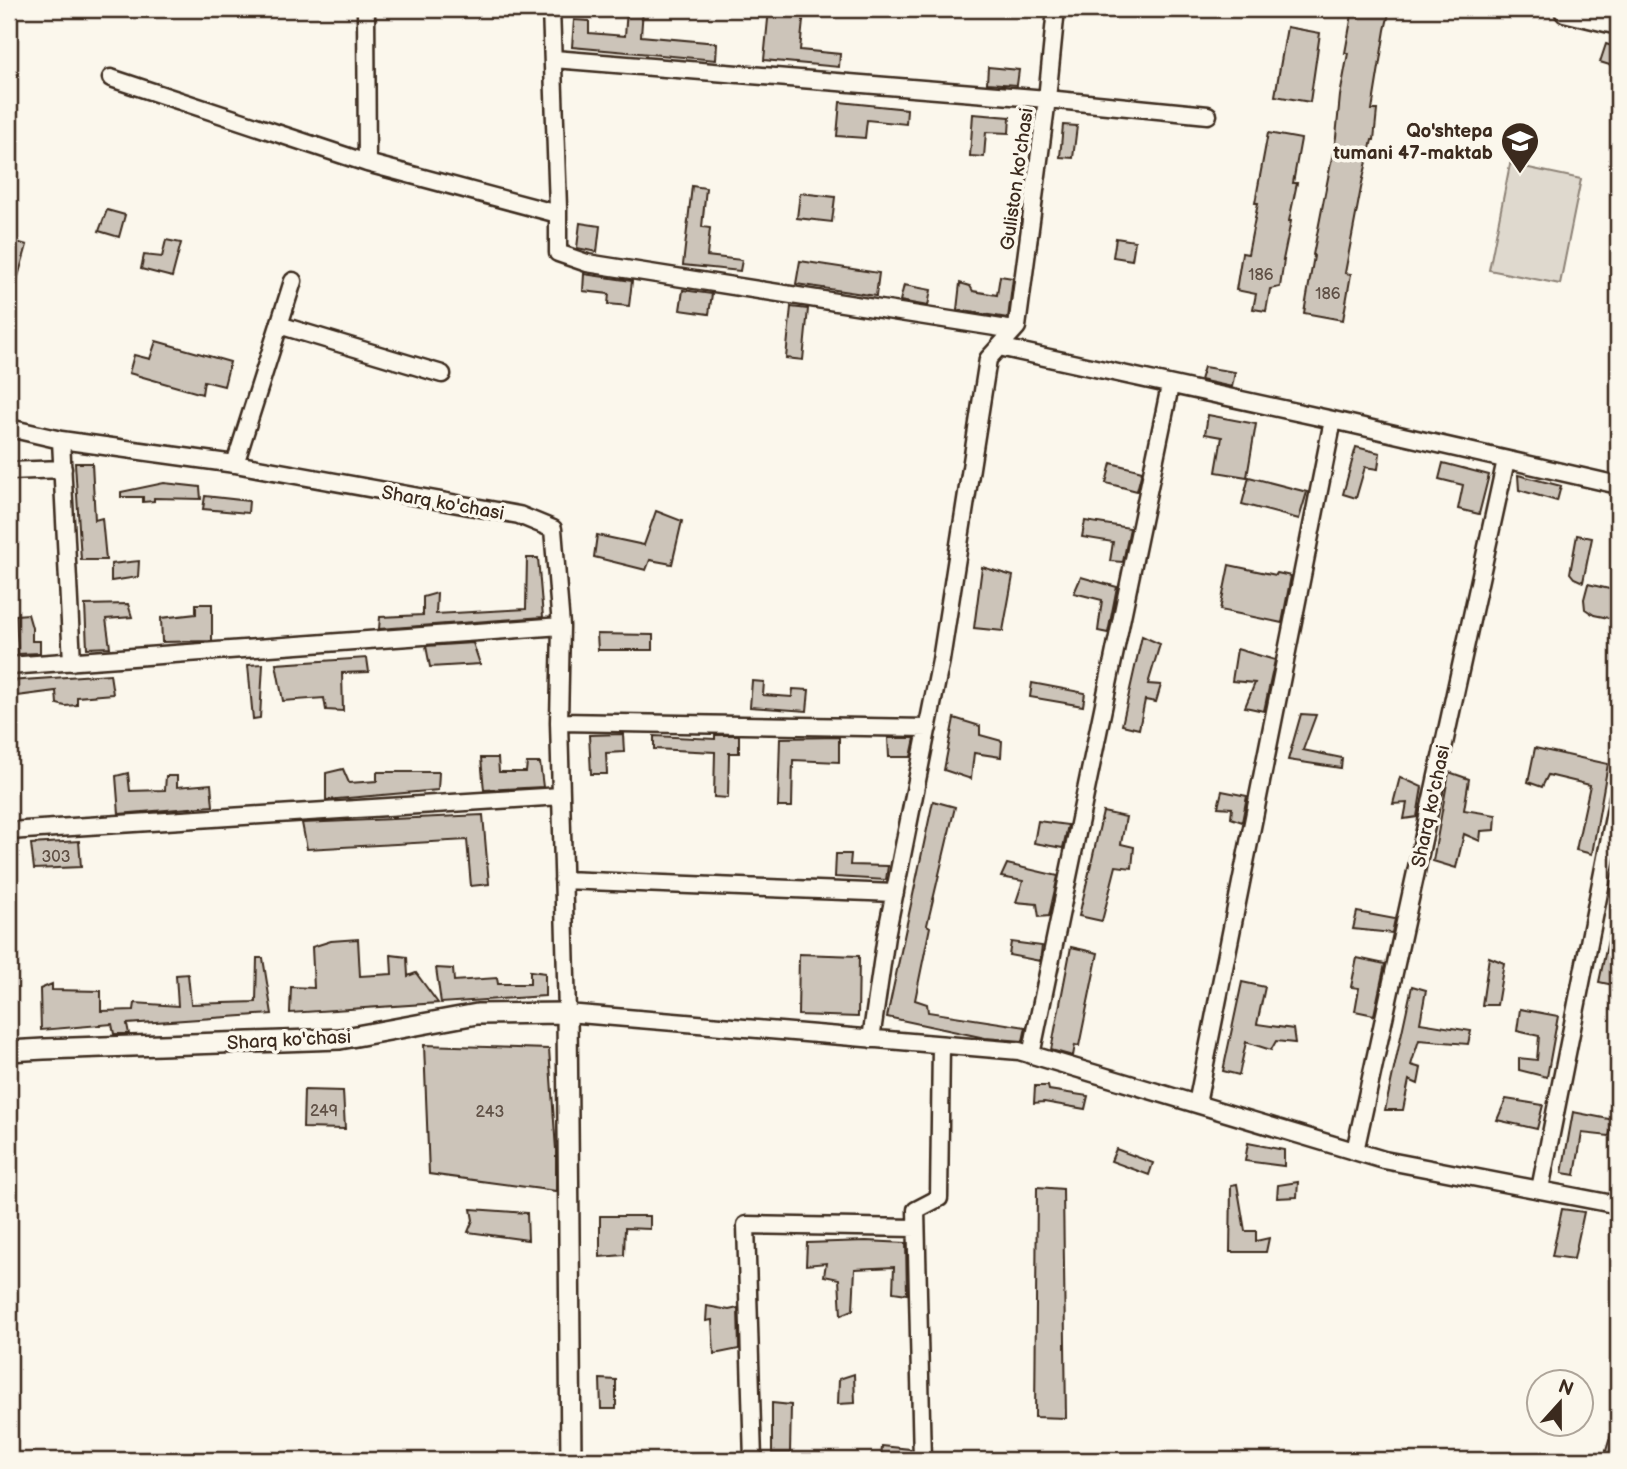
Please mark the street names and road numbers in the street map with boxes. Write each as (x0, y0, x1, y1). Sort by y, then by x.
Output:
street label: Guliston ko'chasi (996, 107, 1039, 252)
street label: Sharq ko'chasi (380, 481, 506, 526)
street label: Sharq ko'chasi (1407, 743, 1456, 869)
street label: Sharq ko'chasi (226, 1026, 352, 1055)

